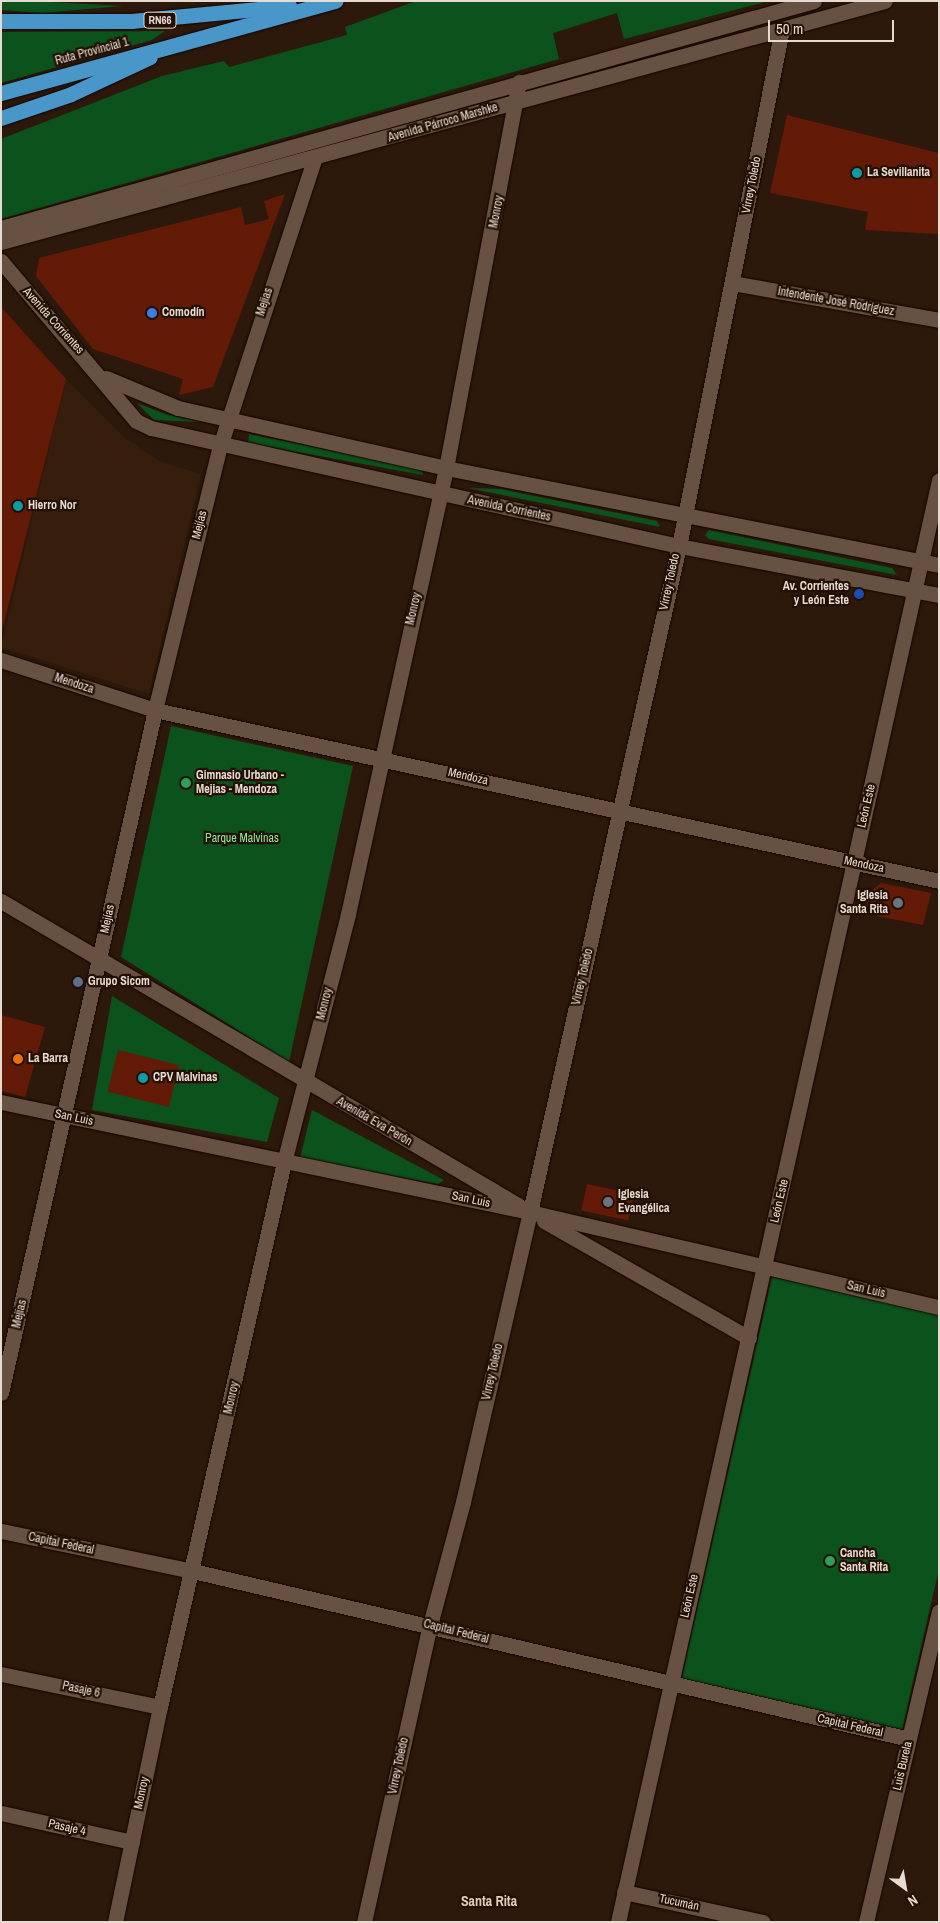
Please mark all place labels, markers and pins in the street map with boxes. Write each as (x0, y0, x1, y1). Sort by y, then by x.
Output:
place label: La Sevillanita (867, 166, 930, 180)
marker: La Sevillanita (851, 167, 863, 179)
place label: Comodín (162, 306, 205, 320)
marker: Comodín (146, 307, 158, 319)
place label: Hierro Nor (28, 499, 77, 513)
marker: Hierro Nor (12, 500, 24, 512)
place label: Av. Corrientes y León Este (783, 580, 849, 608)
marker: Av. Corrientes y León Este (853, 588, 865, 600)
place label: Gimnasio Urbano - Mejias - Mendoza (196, 769, 284, 797)
marker: Gimnasio Urbano - Mejias - Mendoza (180, 777, 192, 789)
place label: Iglesia Santa Rita (840, 889, 888, 917)
marker: Iglesia Santa Rita (892, 897, 904, 909)
place label: Grupo Sicom (88, 975, 150, 989)
marker: Grupo Sicom (72, 976, 84, 988)
place label: La Barra (28, 1052, 68, 1066)
marker: La Barra (12, 1053, 24, 1065)
place label: CPV Malvinas (153, 1071, 218, 1085)
marker: CPV Malvinas (137, 1072, 149, 1084)
place label: Iglesia Evangélica (618, 1188, 669, 1216)
marker: Iglesia Evangélica (602, 1196, 614, 1208)
place label: Cancha Santa Rita (840, 1547, 888, 1575)
marker: Cancha Santa Rita (824, 1555, 836, 1567)

